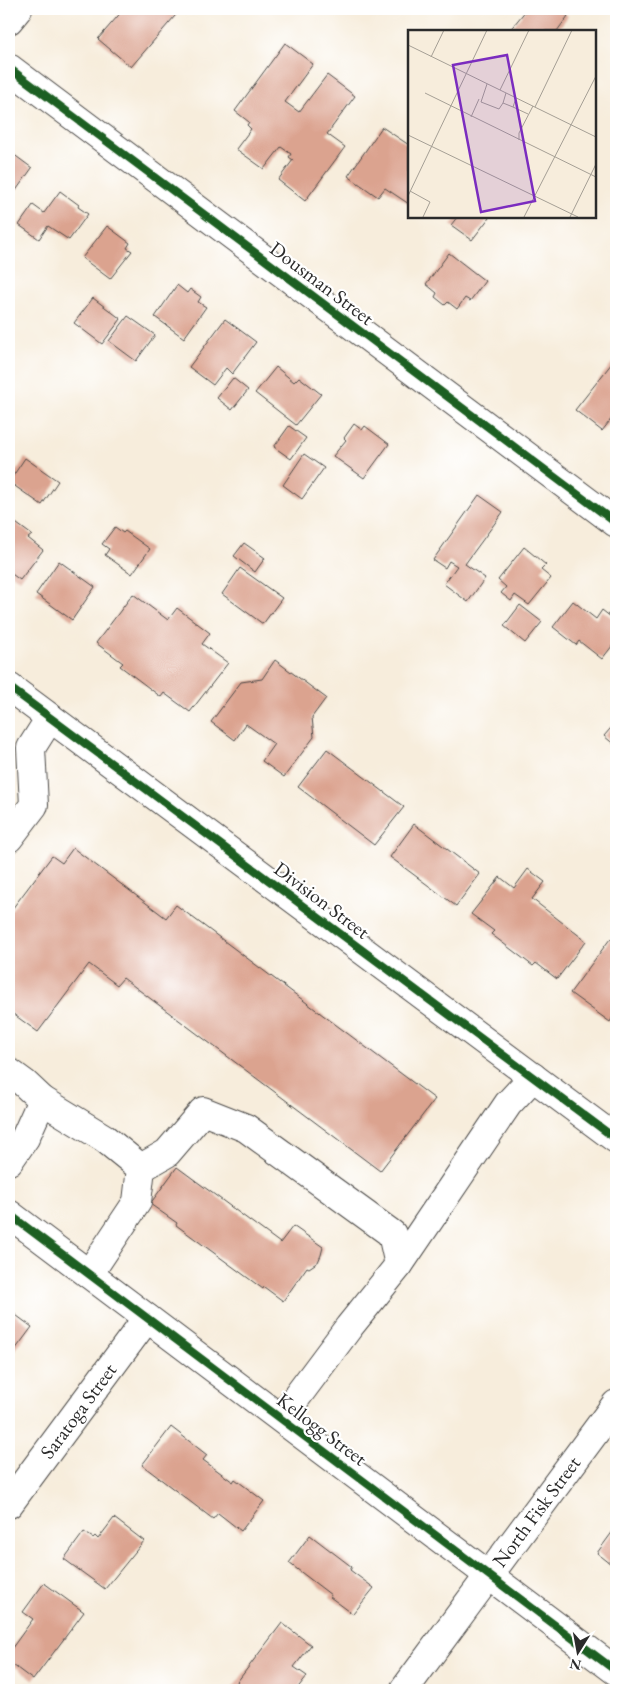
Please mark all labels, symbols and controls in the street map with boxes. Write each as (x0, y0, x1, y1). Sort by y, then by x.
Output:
inset map (408, 30, 595, 218)
street label: Dousman Street (265, 235, 380, 331)
street label: Division Street (269, 855, 376, 945)
street label: Saratoga Street (34, 1357, 123, 1464)
street label: Kellogg Street (272, 1387, 373, 1472)
street label: North Fisk Street (486, 1450, 586, 1572)
north arrow (552, 1626, 602, 1676)
text: N (568, 1655, 583, 1675)

